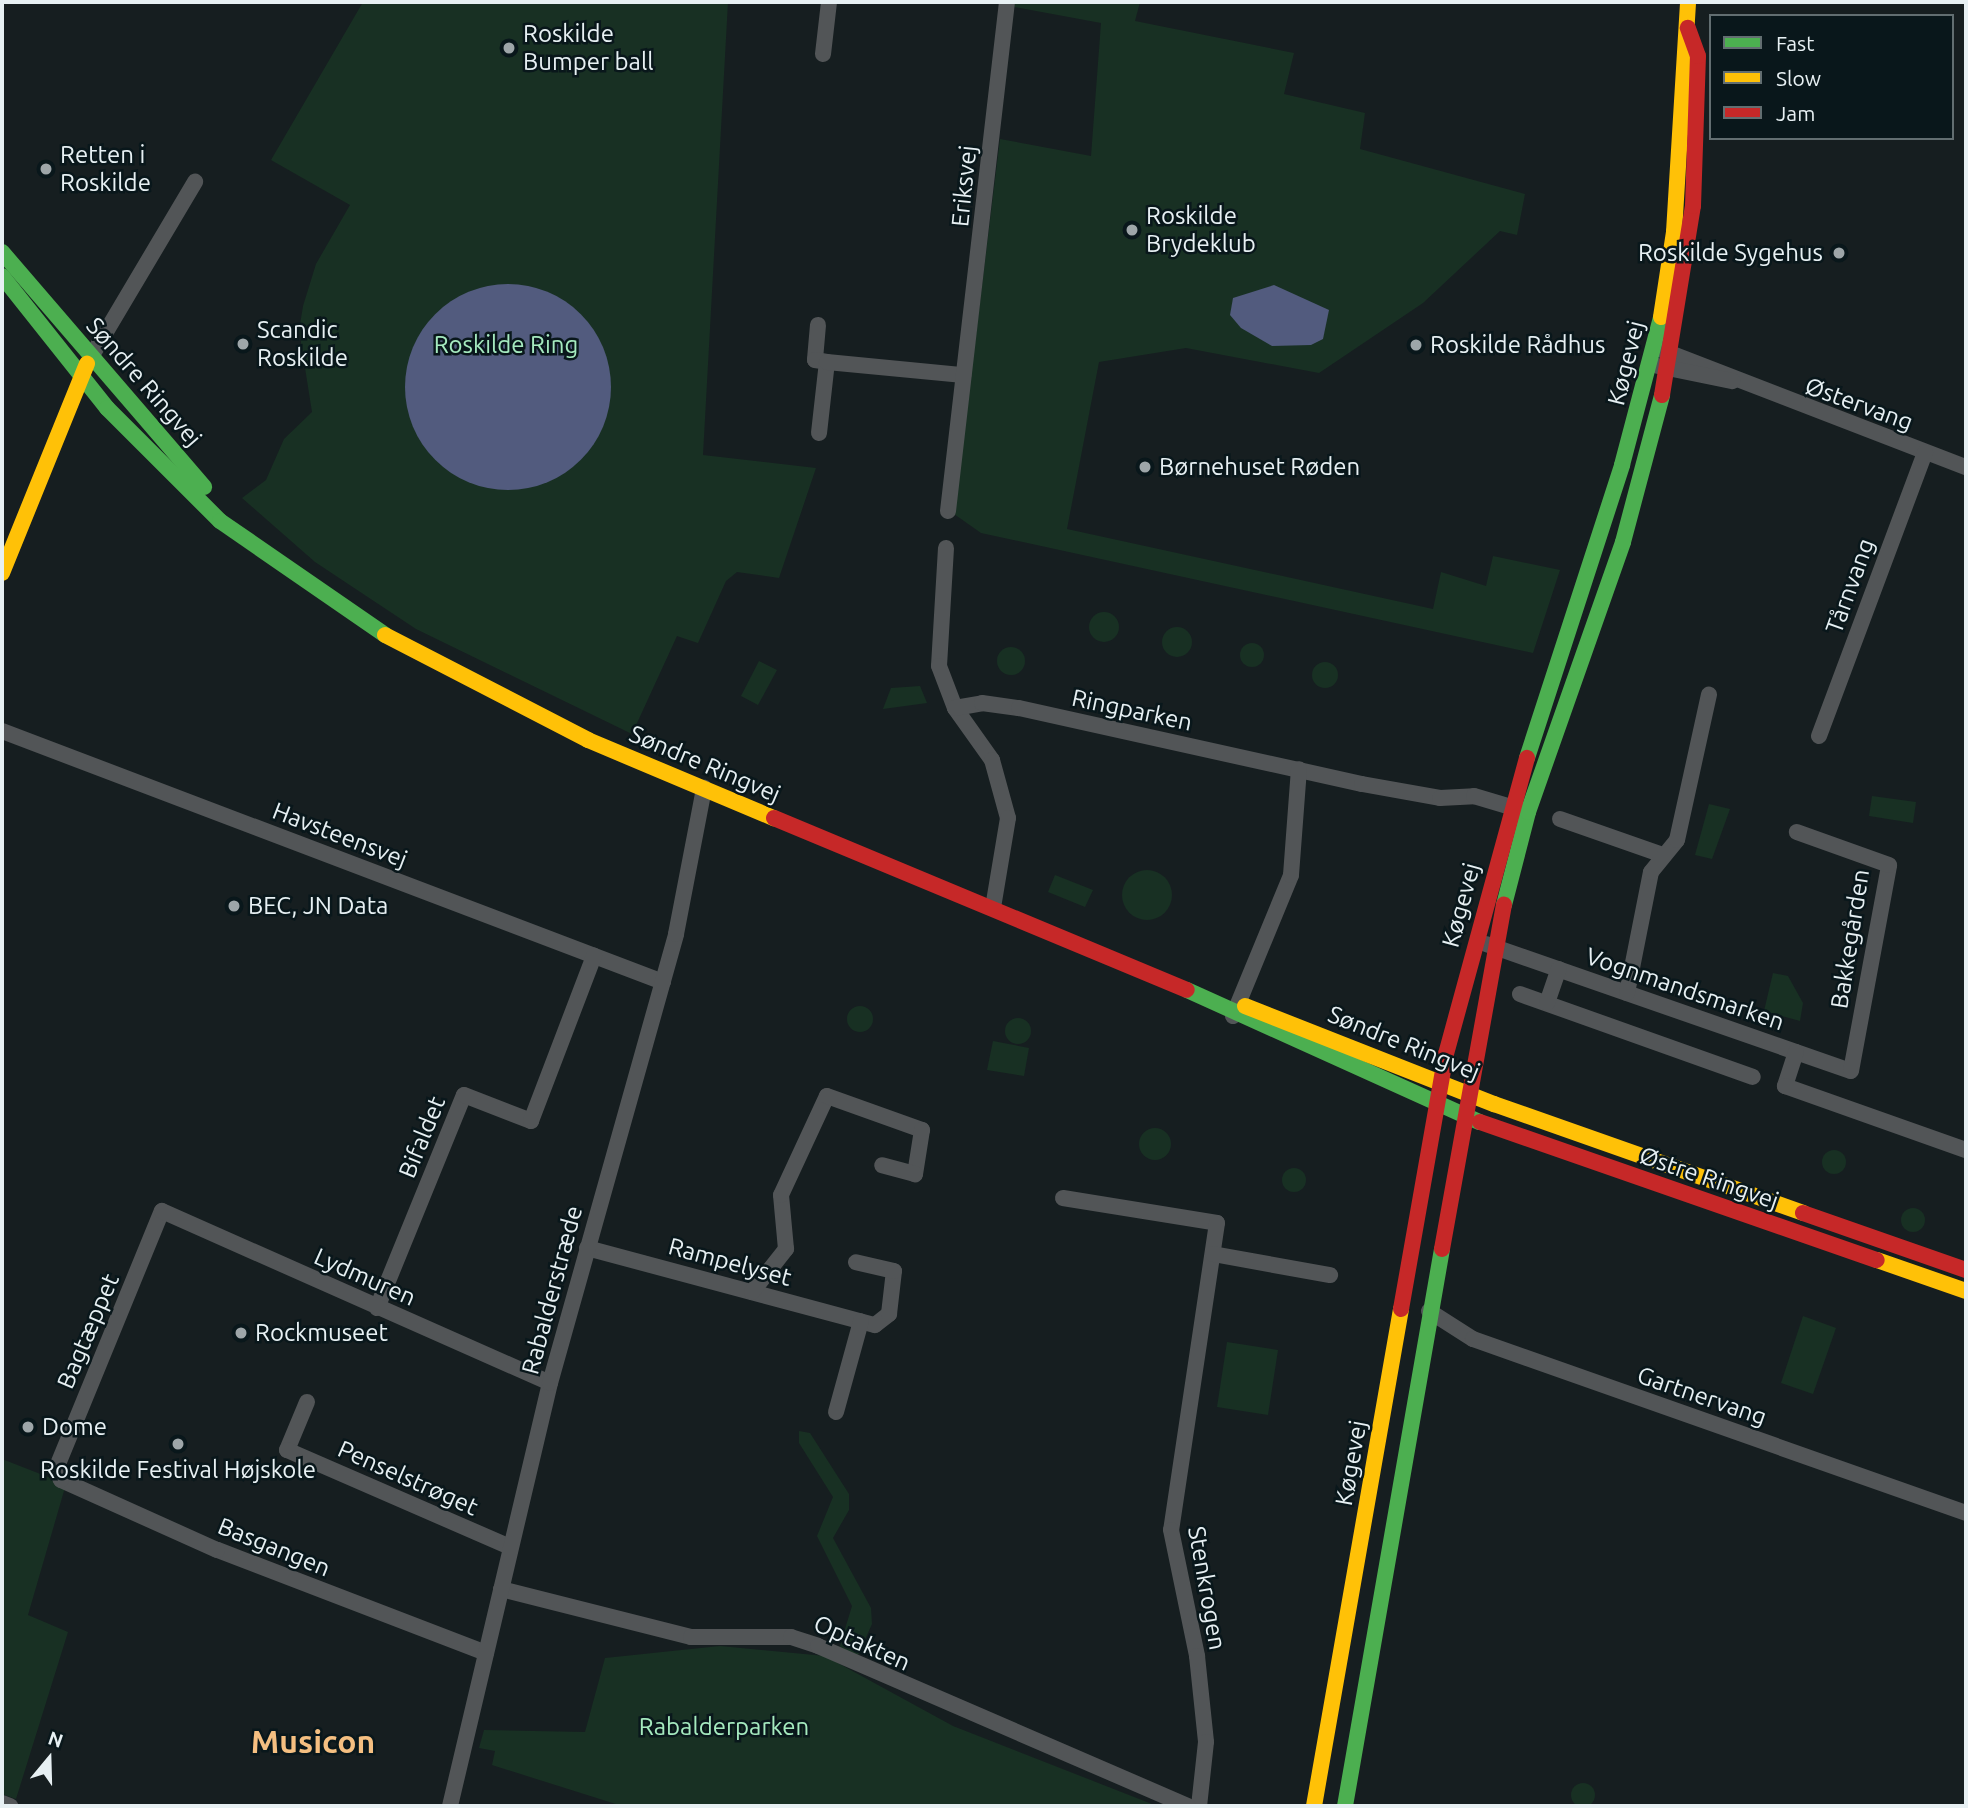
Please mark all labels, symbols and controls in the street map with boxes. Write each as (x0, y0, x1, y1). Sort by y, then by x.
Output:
legend (1709, 14, 1954, 140)
place label: Roskilde Bumper ball (523, 20, 653, 76)
text: Fast (1776, 31, 1814, 55)
marker: Roskilde Bumper ball (501, 40, 517, 56)
text: Slow (1776, 66, 1821, 90)
text: Jam (1776, 101, 1815, 125)
place label: Retten i Roskilde (60, 141, 151, 197)
street label: Eriksvej (945, 144, 983, 228)
marker: Retten i Roskilde (38, 161, 54, 177)
place label: Roskilde Brydeklub (1146, 202, 1256, 258)
marker: Roskilde Brydeklub (1124, 222, 1140, 238)
place label: Roskilde Sygehus (1638, 239, 1823, 267)
marker: Roskilde Sygehus (1829, 243, 1849, 263)
street label: Søndre Ringvej (80, 312, 208, 452)
place label: Scandic Roskilde (257, 316, 348, 372)
street label: Køgevej (1602, 318, 1650, 408)
park label: Roskilde Ring (434, 331, 578, 359)
place label: Roskilde Rådhus (1430, 331, 1605, 359)
marker: Scandic Roskilde (235, 336, 251, 352)
marker: Roskilde Rådhus (1408, 337, 1424, 353)
street label: Østervang (1801, 371, 1917, 437)
place label: Børnehuset Røden (1159, 453, 1360, 481)
marker: Børnehuset Røden (1137, 459, 1153, 475)
street label: Tårnvang (1820, 535, 1880, 637)
street label: Ringparken (1069, 683, 1195, 737)
street label: Søndre Ringvej (625, 719, 785, 809)
street label: Havsteensvej (269, 796, 411, 874)
street label: Køgevej (1436, 860, 1486, 950)
street label: Bakkegården (1825, 867, 1875, 1011)
place label: BEC, JN Data (248, 892, 388, 920)
marker: BEC, JN Data (226, 898, 242, 914)
street label: Vognmandsmarken (1582, 942, 1788, 1036)
street label: Søndre Ringvej (1324, 999, 1484, 1087)
street label: Bifaldet (393, 1092, 451, 1182)
street label: Østre Ringvej (1636, 1141, 1782, 1215)
street label: Rabalderstræde (516, 1203, 588, 1377)
street label: Rampelyset (665, 1232, 795, 1292)
street label: Lydmuren (310, 1242, 420, 1312)
street label: Bagtæppet (51, 1269, 125, 1393)
place label: Rockmuseet (255, 1319, 388, 1347)
marker: Rockmuseet (233, 1325, 249, 1341)
street label: Gartnervang (1634, 1360, 1770, 1432)
place label: Dome (42, 1413, 107, 1441)
street label: Køgevej (1329, 1418, 1373, 1508)
marker: Dome (20, 1419, 36, 1435)
street label: Penselstrøget (334, 1434, 482, 1522)
marker: Roskilde Festival Højskole (170, 1436, 186, 1452)
place label: Roskilde Festival Højskole (40, 1456, 316, 1484)
street label: Basgangen (214, 1511, 334, 1583)
street label: Stenkrogen (1182, 1524, 1232, 1652)
street label: Optakten (809, 1609, 915, 1677)
park label: Rabalderparken (639, 1713, 809, 1741)
district label: Musicon (251, 1722, 375, 1760)
north arrow (14, 1724, 84, 1794)
text: N (46, 1726, 66, 1752)

